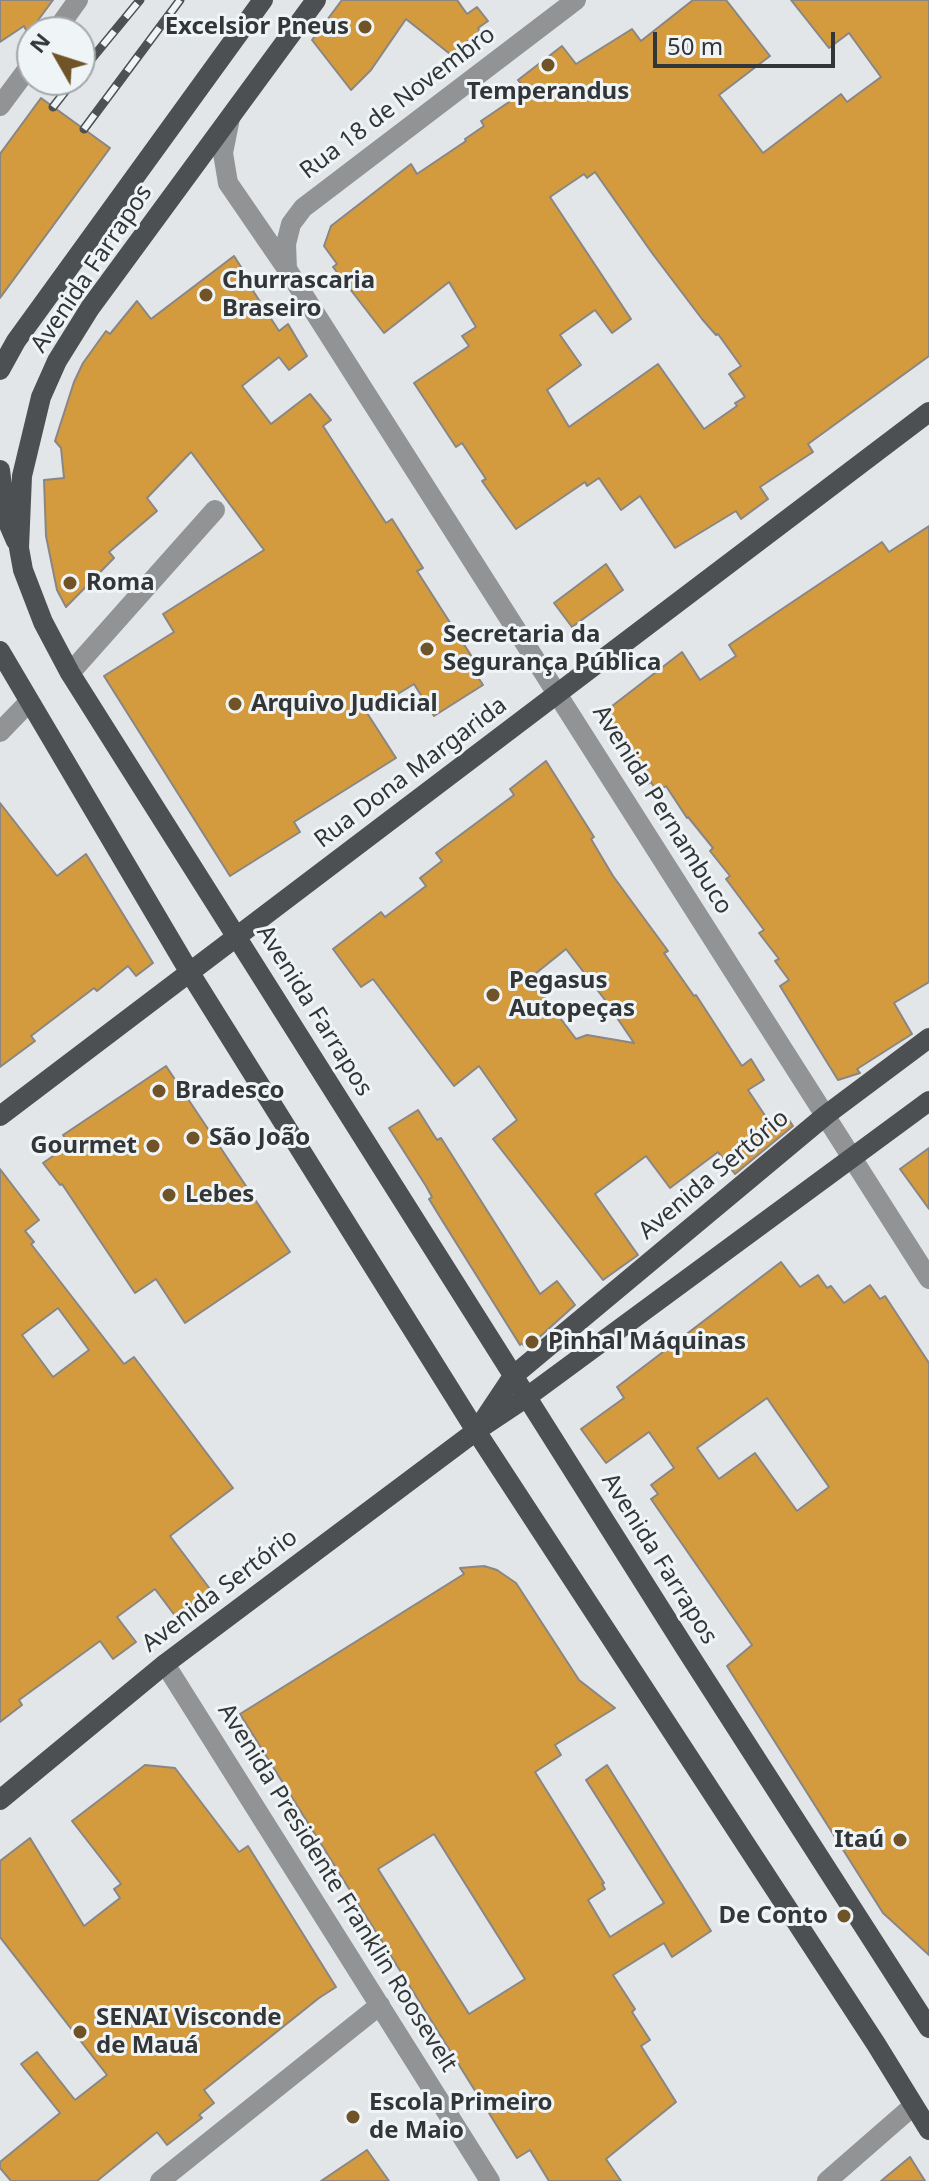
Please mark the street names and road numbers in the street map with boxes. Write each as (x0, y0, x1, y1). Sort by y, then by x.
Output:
street label: Rua 18 de Novembro (295, 20, 501, 186)
street label: Avenida Farrapos (25, 180, 159, 358)
street label: Rua Dona Margarida (309, 691, 513, 855)
street label: Avenida Pernambuco (586, 700, 738, 920)
street label: Avenida Farrapos (250, 920, 378, 1102)
street label: Avenida Sertório (633, 1104, 795, 1246)
street label: Avenida Farrapos (595, 1468, 723, 1650)
street label: Avenida Sertório (137, 1523, 303, 1659)
street label: Avenida Presidente Franklin Roosevelt (211, 1699, 463, 2077)

